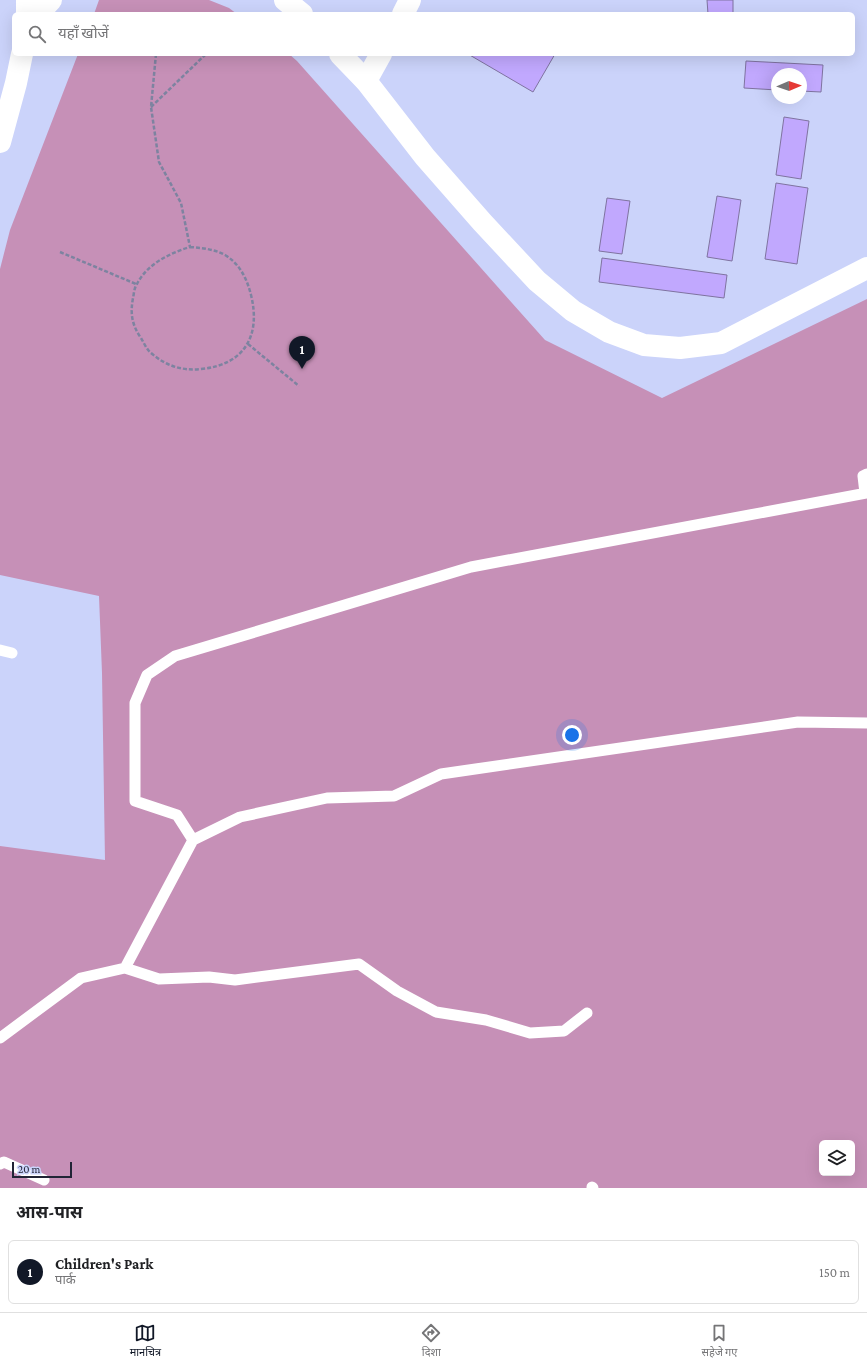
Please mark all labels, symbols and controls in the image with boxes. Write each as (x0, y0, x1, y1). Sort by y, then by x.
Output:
search box (12, 12, 855, 56)
icon: search (26, 23, 48, 45)
text: यहाँ खोजें (58, 25, 109, 41)
north arrow (771, 68, 807, 104)
pin: 1 (289, 336, 315, 369)
your location (562, 725, 582, 745)
map controls (819, 1140, 855, 1176)
button: layers (819, 1140, 855, 1176)
scale bar (12, 1160, 72, 1179)
text: 20 m (18, 1163, 40, 1175)
text: आस-पास (16, 1203, 83, 1222)
text: Children's Park (55, 1256, 153, 1272)
text: 1 (28, 1265, 32, 1280)
text: 150 m (819, 1265, 850, 1280)
text: पार्क (55, 1272, 76, 1287)
tab: मानचित्र (130, 1322, 161, 1360)
tab: दिशा (420, 1322, 442, 1360)
tab: सहेजे गए (702, 1322, 737, 1360)

